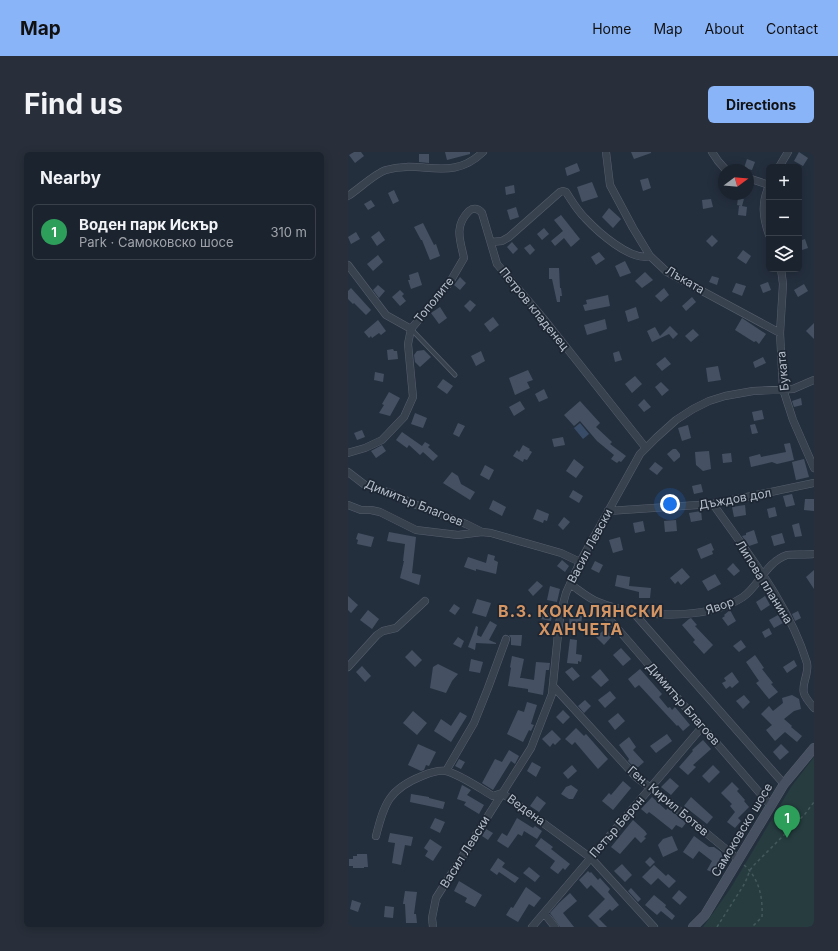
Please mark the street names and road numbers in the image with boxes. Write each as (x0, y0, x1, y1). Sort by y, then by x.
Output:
street label: Лъката (663, 262, 707, 297)
street label: Петров кладенец (496, 264, 572, 353)
street label: Тополите (411, 274, 457, 326)
street label: Буката (773, 350, 792, 392)
street label: Димитър Благоев (363, 476, 466, 529)
street label: Дъждов дол (697, 485, 772, 512)
street label: Васил Левски (564, 506, 615, 586)
street label: Липова планина (733, 537, 796, 626)
street label: Явор (704, 594, 736, 617)
street label: Димитър Благоев (643, 659, 724, 748)
street label: Ген. Кирил Ботев (625, 762, 712, 839)
street label: Самоковско шосе (708, 780, 775, 879)
street label: Ведена (504, 791, 548, 828)
street label: Петър Берон (586, 793, 647, 860)
street label: Васил Левски (436, 813, 493, 890)

